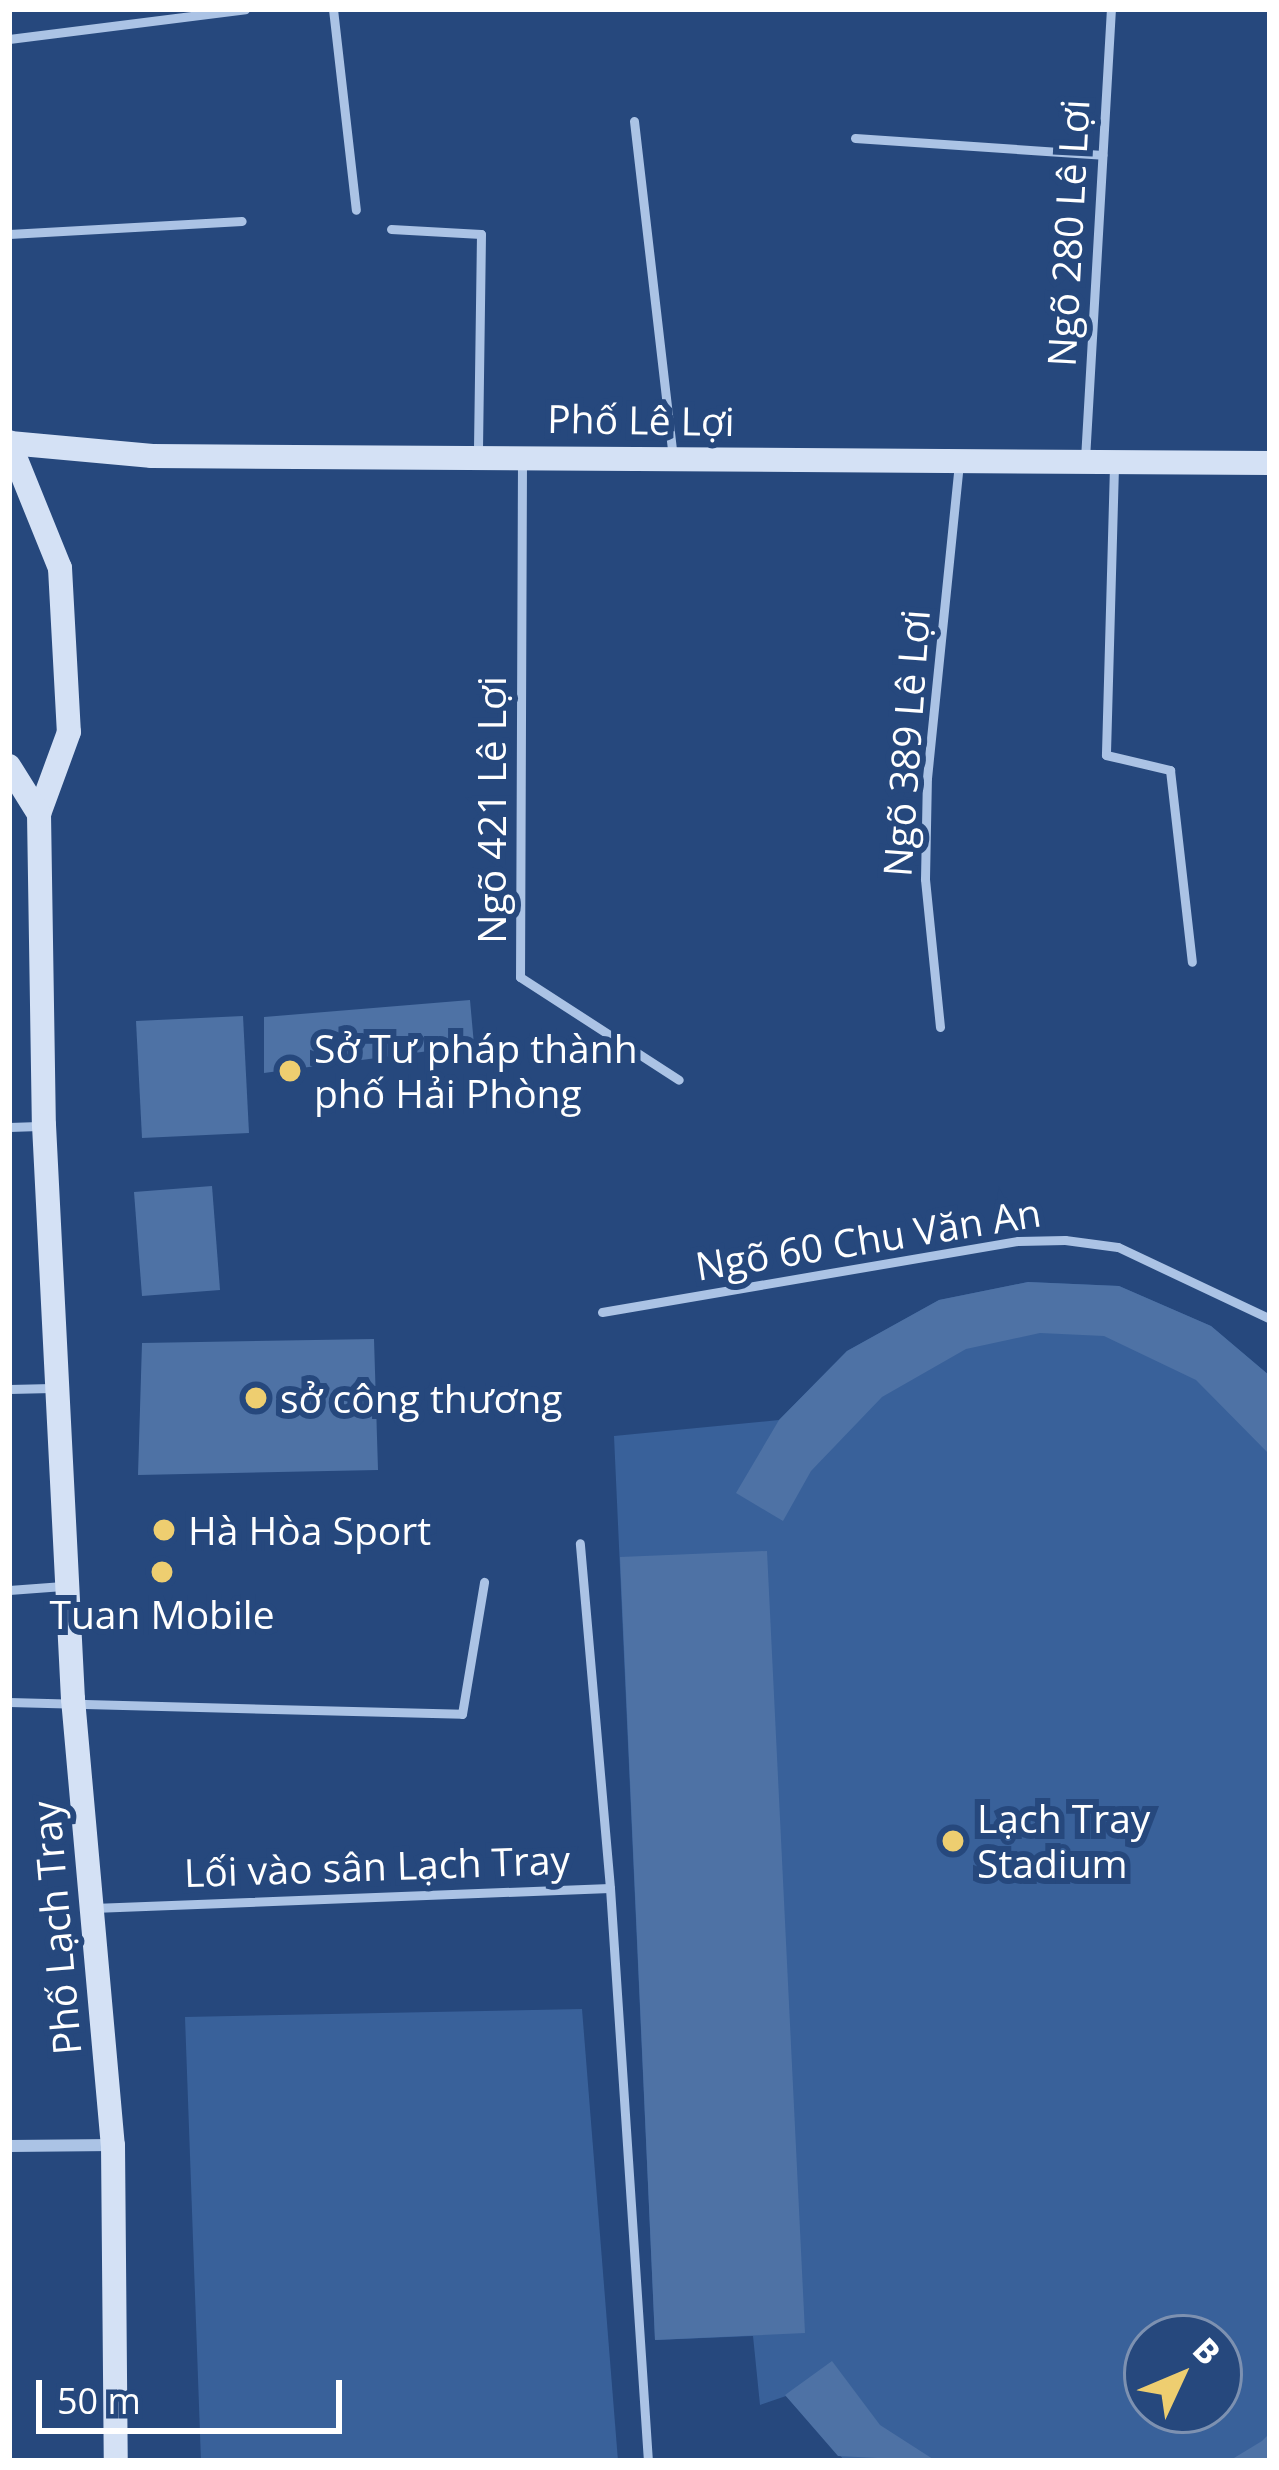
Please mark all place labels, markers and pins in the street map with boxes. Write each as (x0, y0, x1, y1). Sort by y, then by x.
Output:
place label: Sở Tư pháp thành phố Hải Phòng (314, 1026, 638, 1117)
marker: Sở Tư pháp thành phố Hải Phòng (277, 1058, 303, 1084)
place label: sở công thương (280, 1375, 562, 1421)
marker: sở công thương (243, 1385, 269, 1411)
place label: Hà Hòa Sport (188, 1507, 431, 1553)
marker: Hà Hòa Sport (151, 1517, 177, 1543)
marker: Tuan Mobile (149, 1559, 175, 1585)
place label: Tuan Mobile (49, 1591, 275, 1637)
place label: Lạch Tray Stadium (977, 1796, 1150, 1887)
marker: Lạch Tray Stadium (940, 1828, 966, 1854)

